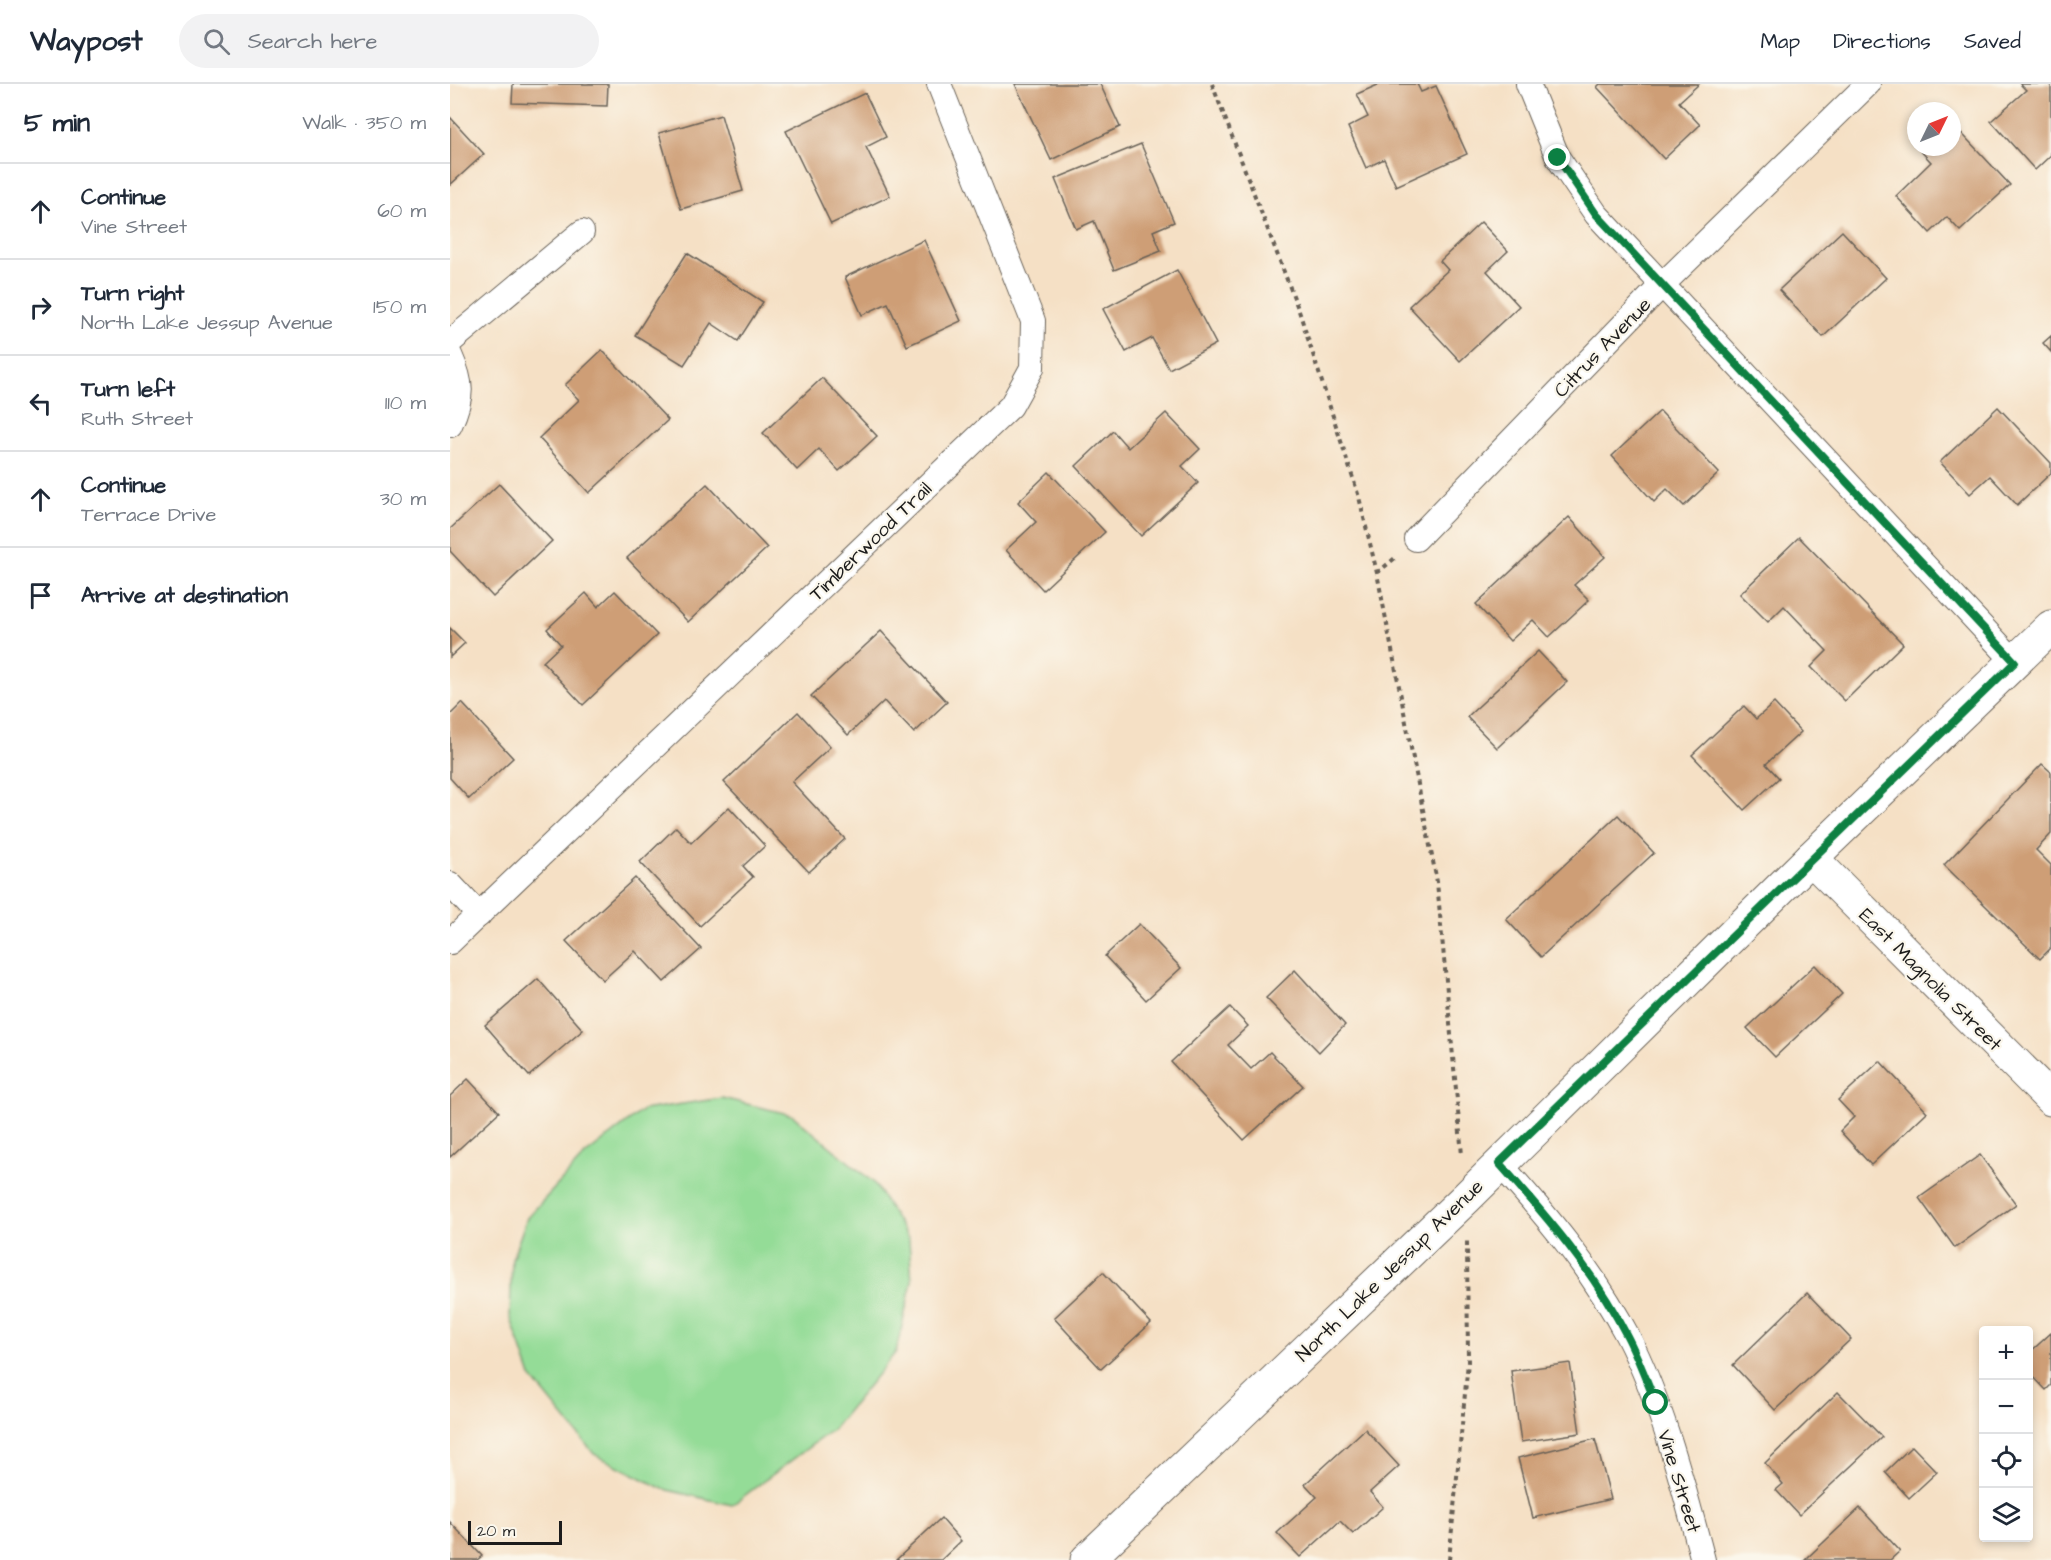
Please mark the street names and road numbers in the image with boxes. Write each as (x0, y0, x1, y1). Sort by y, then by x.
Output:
street label: Citrus Avenue (1548, 291, 1658, 404)
street label: Timberwood Trail (803, 476, 938, 608)
street label: East Magnolia Street (1852, 902, 2008, 1058)
street label: North Lake Jessup Avenue (1289, 1173, 1490, 1368)
street label: Vine Street (1650, 1426, 1708, 1536)

